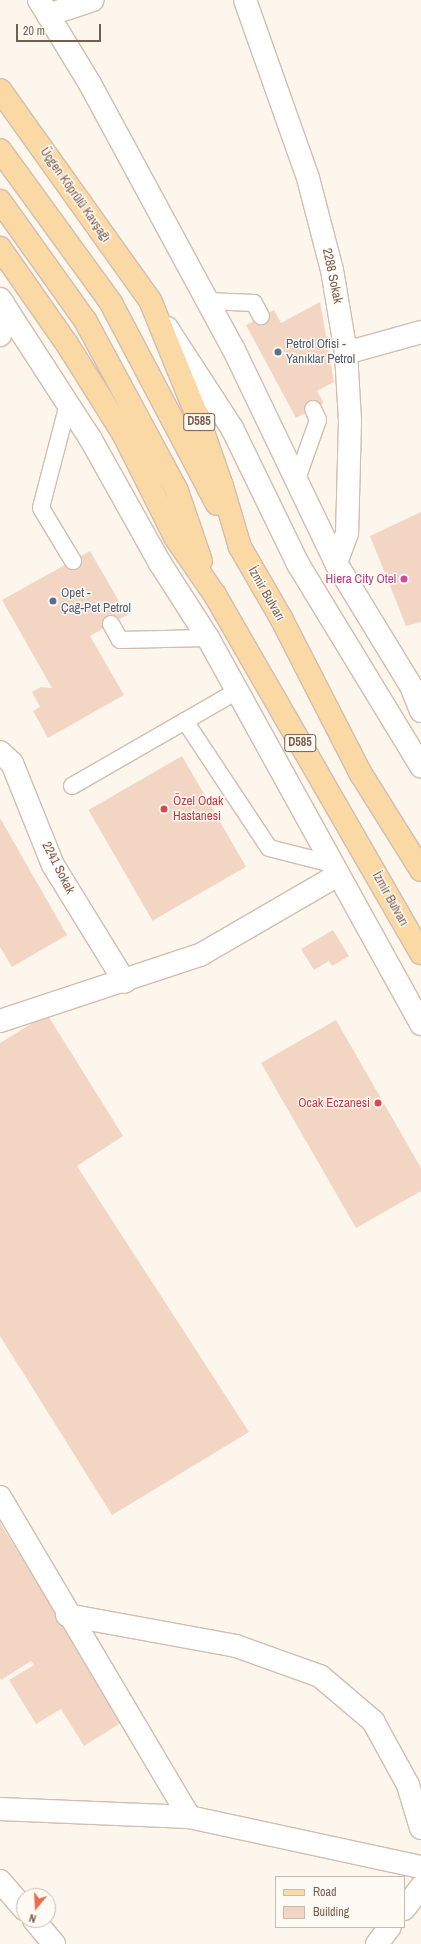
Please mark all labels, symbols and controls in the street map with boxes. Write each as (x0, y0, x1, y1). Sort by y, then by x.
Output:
scale bar (18, 16, 103, 42)
text: 20 m (23, 23, 45, 39)
street label: Üçgen Köprülü Kavşağı (36, 145, 114, 245)
street label: 2288 Sokak (319, 247, 345, 305)
place label: Petrol Ofisi - Yanıklar Petrol (286, 337, 355, 368)
marker: Petrol Ofisi - Yanıklar Petrol (273, 347, 283, 357)
road number: D585 (183, 412, 215, 432)
street label: İzmir Bulvarı (244, 564, 288, 624)
place label: Hiera City Otel (326, 571, 396, 587)
marker: Hiera City Otel (399, 574, 409, 584)
place label: Opet - Çağ-Pet Petrol (61, 586, 131, 617)
marker: Opet - Çağ-Pet Petrol (48, 596, 58, 606)
road number: D585 (284, 733, 316, 753)
place label: Özel Odak Hastanesi (173, 794, 223, 825)
marker: Özel Odak Hastanesi (158, 803, 170, 815)
street label: 2241 Sokak (38, 839, 78, 897)
street label: İzmir Bulvarı (369, 869, 411, 929)
place label: Ocak Eczanesi (298, 1095, 370, 1111)
marker: Ocak Eczanesi (373, 1098, 383, 1108)
legend (275, 1876, 405, 1928)
text: Road (313, 1884, 337, 1900)
north arrow (16, 1888, 56, 1928)
text: Building (313, 1904, 349, 1920)
text: N (27, 1911, 38, 1926)

